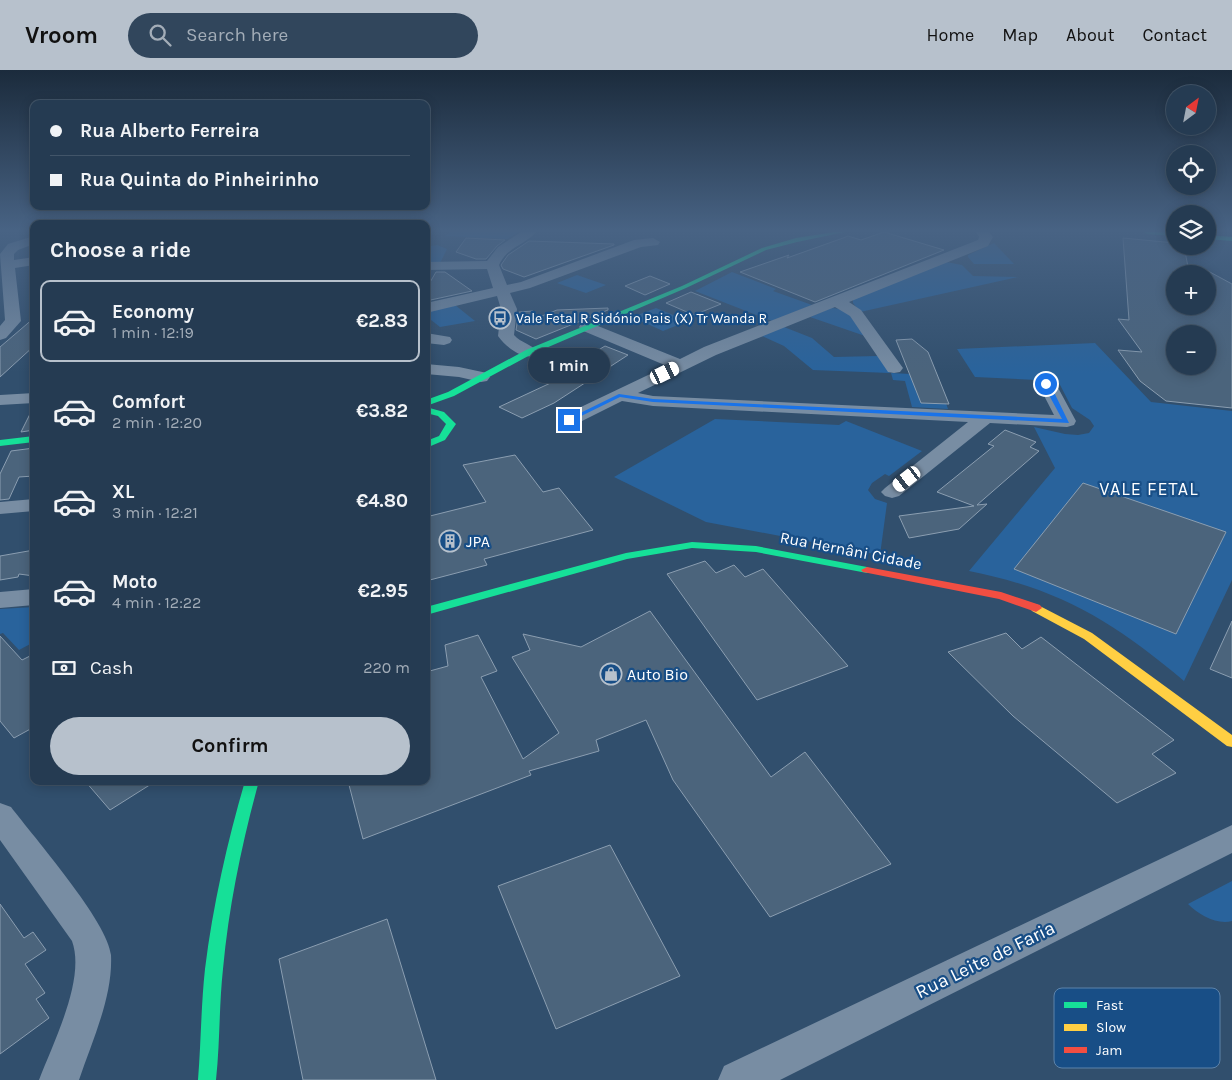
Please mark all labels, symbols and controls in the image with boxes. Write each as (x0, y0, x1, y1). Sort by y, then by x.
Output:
search box (128, 13, 478, 58)
text: Vroom (25, 21, 98, 49)
icon: search (146, 21, 174, 49)
text: Search here (186, 24, 288, 46)
text: Home (926, 24, 974, 46)
text: Map (1002, 24, 1038, 46)
text: About (1066, 24, 1115, 46)
text: Contact (1143, 24, 1207, 46)
north arrow (1166, 85, 1216, 135)
map controls (1166, 85, 1216, 375)
text: Rua Alberto Ferreira (80, 120, 260, 142)
button: locate (1166, 145, 1216, 195)
text: Rua Quinta do Pinheirinho (80, 169, 319, 191)
button: layers (1166, 205, 1216, 255)
text: Choose a ride (50, 237, 191, 263)
button: + (1166, 265, 1216, 315)
icon: car (52, 299, 97, 344)
text: Economy (112, 301, 194, 323)
bus stop icon: Vale Fetal R Sidónio Pais (X) Tr Wanda R (488, 306, 512, 330)
text: €2.83 (356, 310, 408, 332)
place label: Vale Fetal R Sidónio Pais (X) Tr Wanda R (516, 310, 767, 327)
text: 1 min · 12:19 (112, 323, 194, 342)
button: − (1166, 325, 1216, 375)
callout: 1 min (528, 348, 610, 382)
text: 1 min (549, 356, 589, 375)
car (648, 360, 681, 386)
route start (1035, 373, 1057, 395)
icon: car (52, 389, 97, 434)
text: Comfort (112, 391, 186, 413)
text: €3.82 (356, 400, 408, 422)
route end (558, 409, 580, 431)
text: 2 min · 12:20 (112, 413, 202, 432)
car (890, 464, 923, 494)
district label: VALE FETAL (1099, 478, 1199, 500)
icon: car (52, 479, 97, 524)
text: XL (112, 481, 134, 503)
text: €4.80 (356, 490, 408, 512)
text: 3 min · 12:21 (112, 503, 198, 522)
street label: Rua Hernâni Cidade (778, 527, 923, 574)
building icon: JPA (438, 529, 462, 553)
place label: JPA (466, 532, 490, 551)
icon: car (52, 569, 97, 614)
text: Moto (112, 571, 158, 593)
text: €2.95 (358, 580, 408, 602)
text: 4 min · 12:22 (112, 593, 201, 612)
icon: cash (50, 654, 78, 682)
text: Cash (90, 657, 134, 679)
text: 220 m (363, 658, 410, 677)
shop icon: Auto Bio (599, 662, 623, 686)
place label: Auto Bio (627, 665, 688, 684)
button: Confirm (50, 717, 410, 775)
street label: Rua Leite de Faria (912, 917, 1059, 1003)
legend (1054, 988, 1220, 1068)
text: Fast (1096, 997, 1123, 1014)
text: Slow (1096, 1019, 1126, 1036)
text: Jam (1096, 1042, 1122, 1059)

